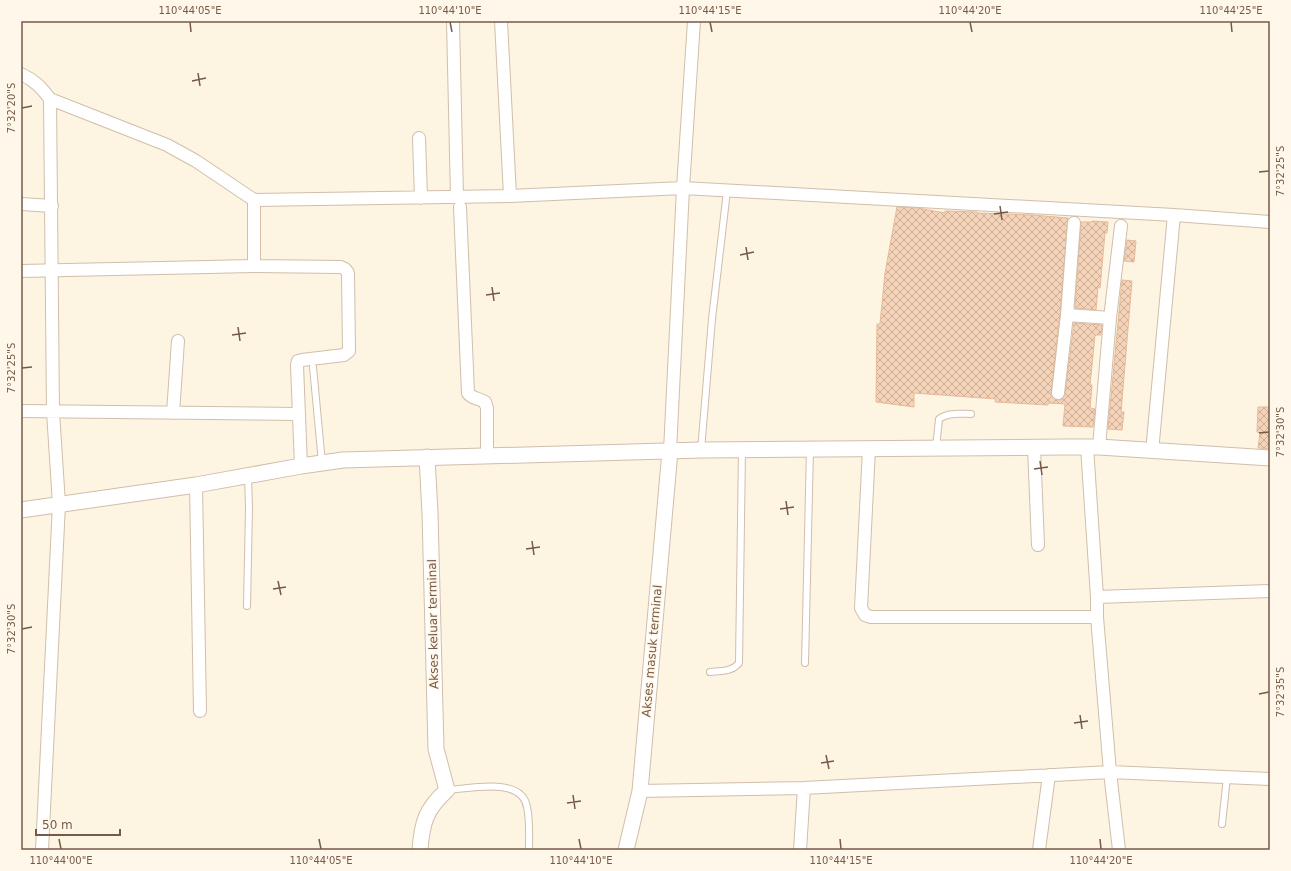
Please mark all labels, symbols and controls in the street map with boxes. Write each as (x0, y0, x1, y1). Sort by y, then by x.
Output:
text: 110°44'05"E (158, 5, 222, 16)
text: 110°44'10"E (418, 5, 482, 16)
text: 110°44'15"E (678, 5, 742, 16)
text: 110°44'20"E (938, 5, 1002, 16)
text: 110°44'25"E (1199, 5, 1263, 16)
text: 7°32'20"S (6, 83, 17, 133)
text: 7°32'25"S (1275, 146, 1286, 196)
text: 7°32'25"S (6, 343, 17, 393)
text: 7°32'30"S (1275, 407, 1286, 457)
street label: Akses keluar terminal (425, 559, 441, 689)
street label: Akses masuk terminal (639, 584, 665, 718)
text: 7°32'30"S (6, 604, 17, 654)
text: 7°32'35"S (1275, 667, 1286, 717)
scale bar (36, 811, 120, 837)
text: 50 m (42, 818, 73, 832)
text: 110°44'00"E (29, 855, 93, 866)
text: 110°44'05"E (289, 855, 353, 866)
text: 110°44'10"E (549, 855, 613, 866)
text: 110°44'15"E (809, 855, 873, 866)
text: 110°44'20"E (1069, 855, 1133, 866)

